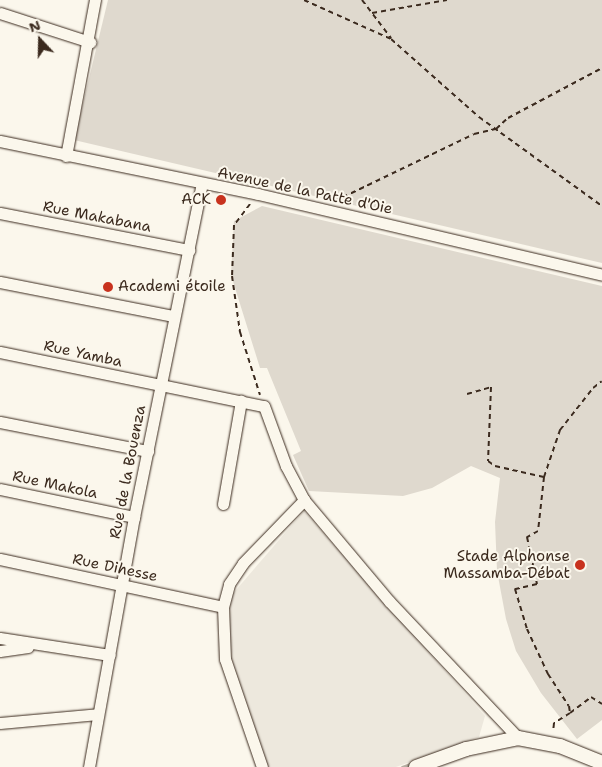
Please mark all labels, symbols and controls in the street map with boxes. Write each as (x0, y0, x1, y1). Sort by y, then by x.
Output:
north arrow (15, 15, 65, 65)
text: N (26, 16, 43, 36)
street label: Avenue de la Patte d'Oie (216, 164, 394, 218)
place label: ACK (181, 191, 211, 209)
marker: ACK (215, 194, 227, 206)
street label: Rue Makabana (41, 198, 153, 236)
place label: Academi étoile (118, 278, 226, 296)
marker: Academi étoile (102, 281, 114, 293)
street label: Rue Yamba (42, 337, 124, 371)
street label: Rue de la Bouenza (106, 404, 150, 540)
street label: Rue Makola (11, 467, 99, 503)
place label: Stade Alphonse Massamba-Débat (444, 547, 570, 582)
street label: Rue Dihesse (71, 550, 159, 586)
marker: Stade Alphonse Massamba-Débat (574, 559, 586, 571)

